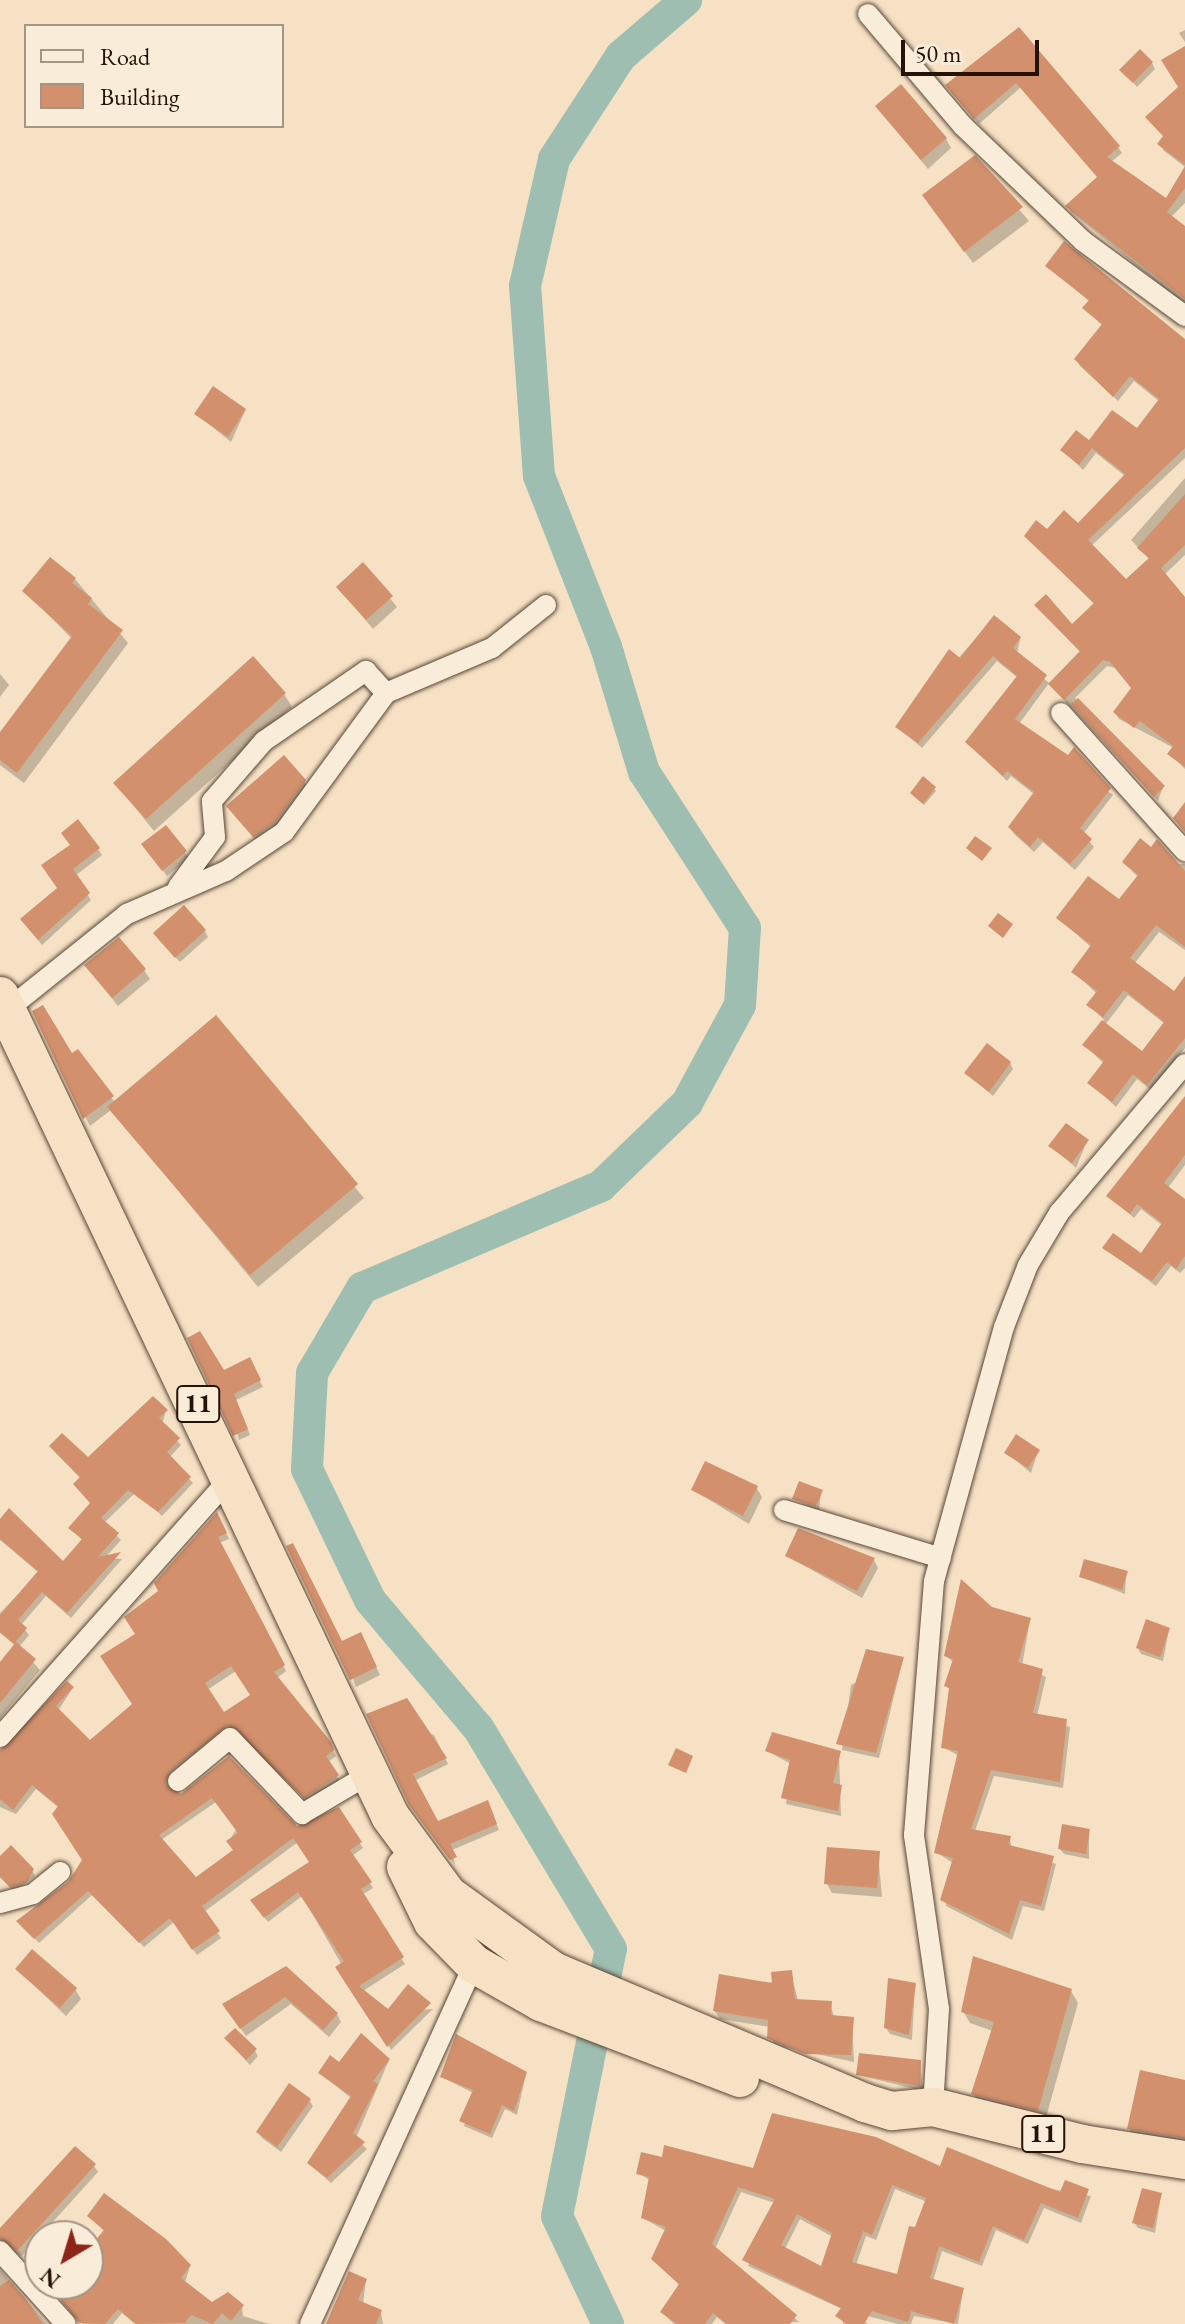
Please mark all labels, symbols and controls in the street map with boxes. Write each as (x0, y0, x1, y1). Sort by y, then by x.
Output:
legend (24, 24, 284, 128)
scale bar (905, 24, 1043, 74)
text: 50 m (915, 38, 962, 69)
text: Road (100, 41, 150, 72)
text: Building (100, 81, 180, 112)
road number: 11 (176, 1382, 220, 1426)
road number: 11 (1021, 2112, 1065, 2156)
north arrow (24, 2220, 104, 2300)
text: N (34, 2261, 66, 2295)

